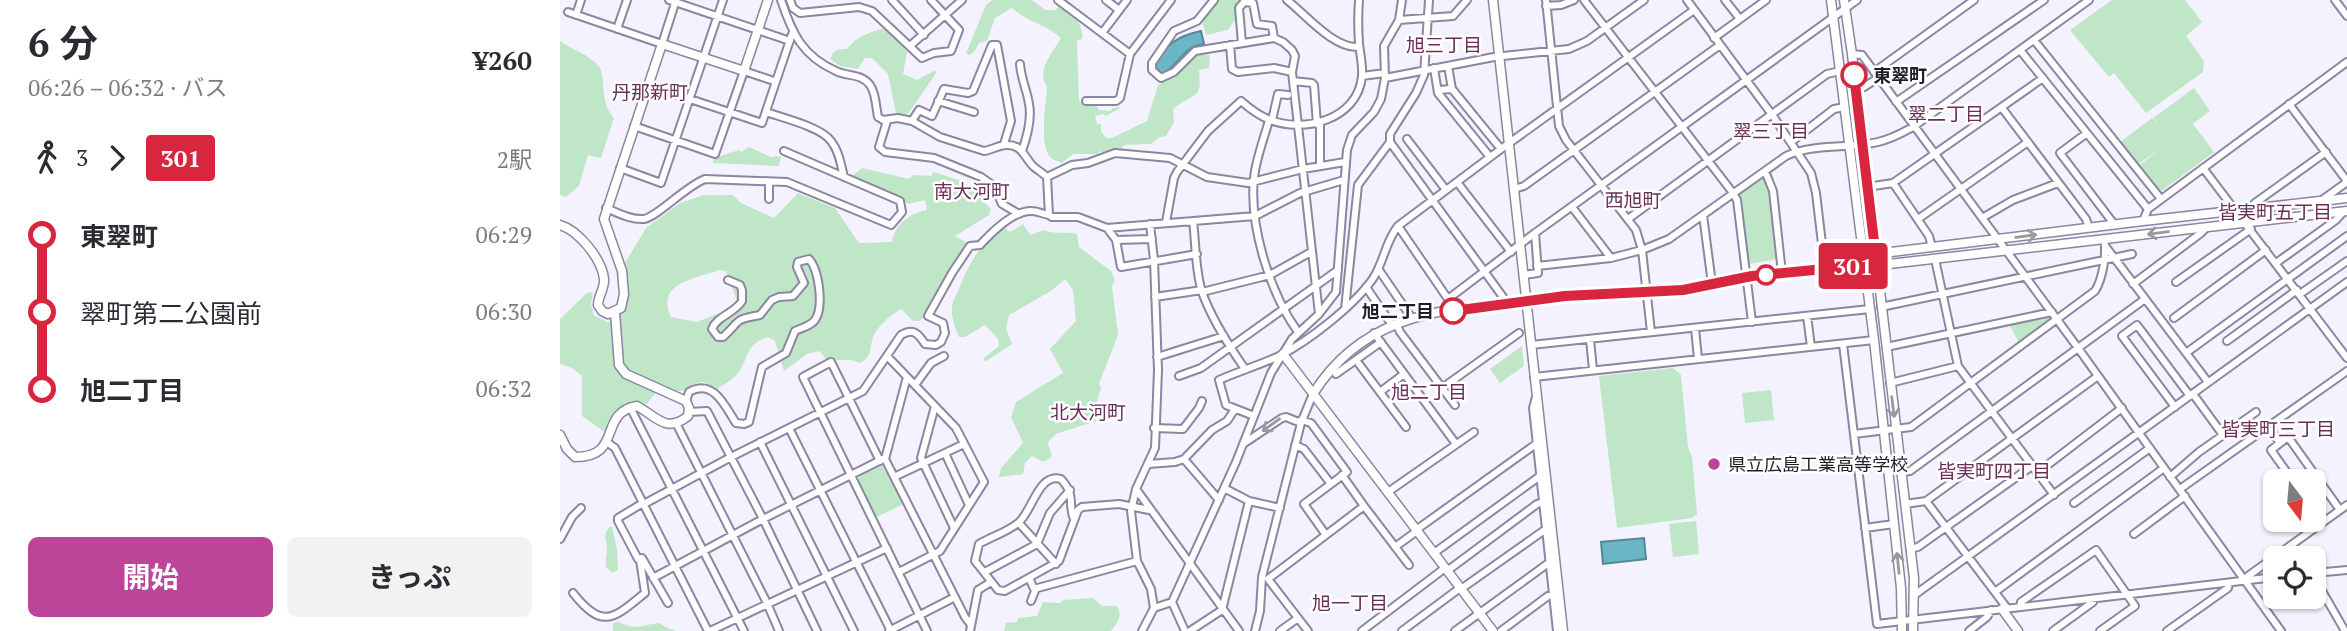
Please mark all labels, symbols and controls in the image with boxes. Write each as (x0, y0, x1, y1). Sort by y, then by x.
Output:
text: 6 分 (28, 18, 98, 68)
district label: 旭三丁目 (1406, 32, 1482, 57)
text: ¥260 (473, 43, 532, 77)
marker: 東翠町 (1841, 62, 1867, 88)
place label: 東翠町 (1873, 63, 1927, 87)
text: 06:26 – 06:32 · バス (28, 72, 228, 103)
district label: 丹那新町 (612, 79, 688, 104)
district label: 翠二丁目 (1908, 101, 1984, 126)
district label: 翠三丁目 (1733, 118, 1809, 143)
icon: walk (28, 139, 66, 177)
icon: forward (98, 139, 136, 177)
text: 3 (76, 142, 88, 173)
text: 301 (160, 142, 201, 174)
text: 2駅 (497, 144, 532, 175)
district label: 南大河町 (934, 178, 1010, 203)
district label: 西旭町 (1604, 187, 1662, 212)
district label: 皆実町五丁目 (2218, 199, 2332, 224)
text: 東翠町 (80, 219, 158, 253)
text: 06:29 (475, 219, 532, 250)
one-way arrow (2147, 226, 2169, 239)
one-way arrow (2014, 229, 2037, 242)
line badge: 301 (1813, 243, 1893, 289)
text: 301 (1833, 250, 1873, 282)
unlabelled marker (1756, 265, 1776, 285)
text: 翠町第二公園前 (80, 296, 262, 330)
text: 06:30 (475, 296, 532, 327)
marker: 旭二丁目 (1440, 298, 1466, 324)
place label: 旭二丁目 (1362, 299, 1434, 323)
text: 旭二丁目 (80, 373, 184, 407)
text: 06:32 (475, 373, 532, 404)
district label: 旭二丁目 (1391, 379, 1467, 404)
one-way arrow (1887, 395, 1900, 418)
district label: 北大河町 (1050, 399, 1126, 424)
district label: 皆実町三丁目 (2221, 416, 2335, 441)
one-way arrow (1262, 418, 1281, 433)
place label: 県立広島工業高等学校 (1728, 452, 1908, 476)
marker: 県立広島工業高等学校 (1706, 456, 1722, 472)
district label: 皆実町四丁目 (1937, 458, 2051, 483)
north arrow (2263, 469, 2326, 532)
map controls (2263, 469, 2326, 609)
button: 開始 (28, 537, 273, 617)
button: きっぷ (287, 537, 532, 617)
button: locate (2263, 546, 2326, 609)
one-way arrow (1892, 552, 1905, 575)
district label: 旭一丁目 (1312, 590, 1388, 615)

